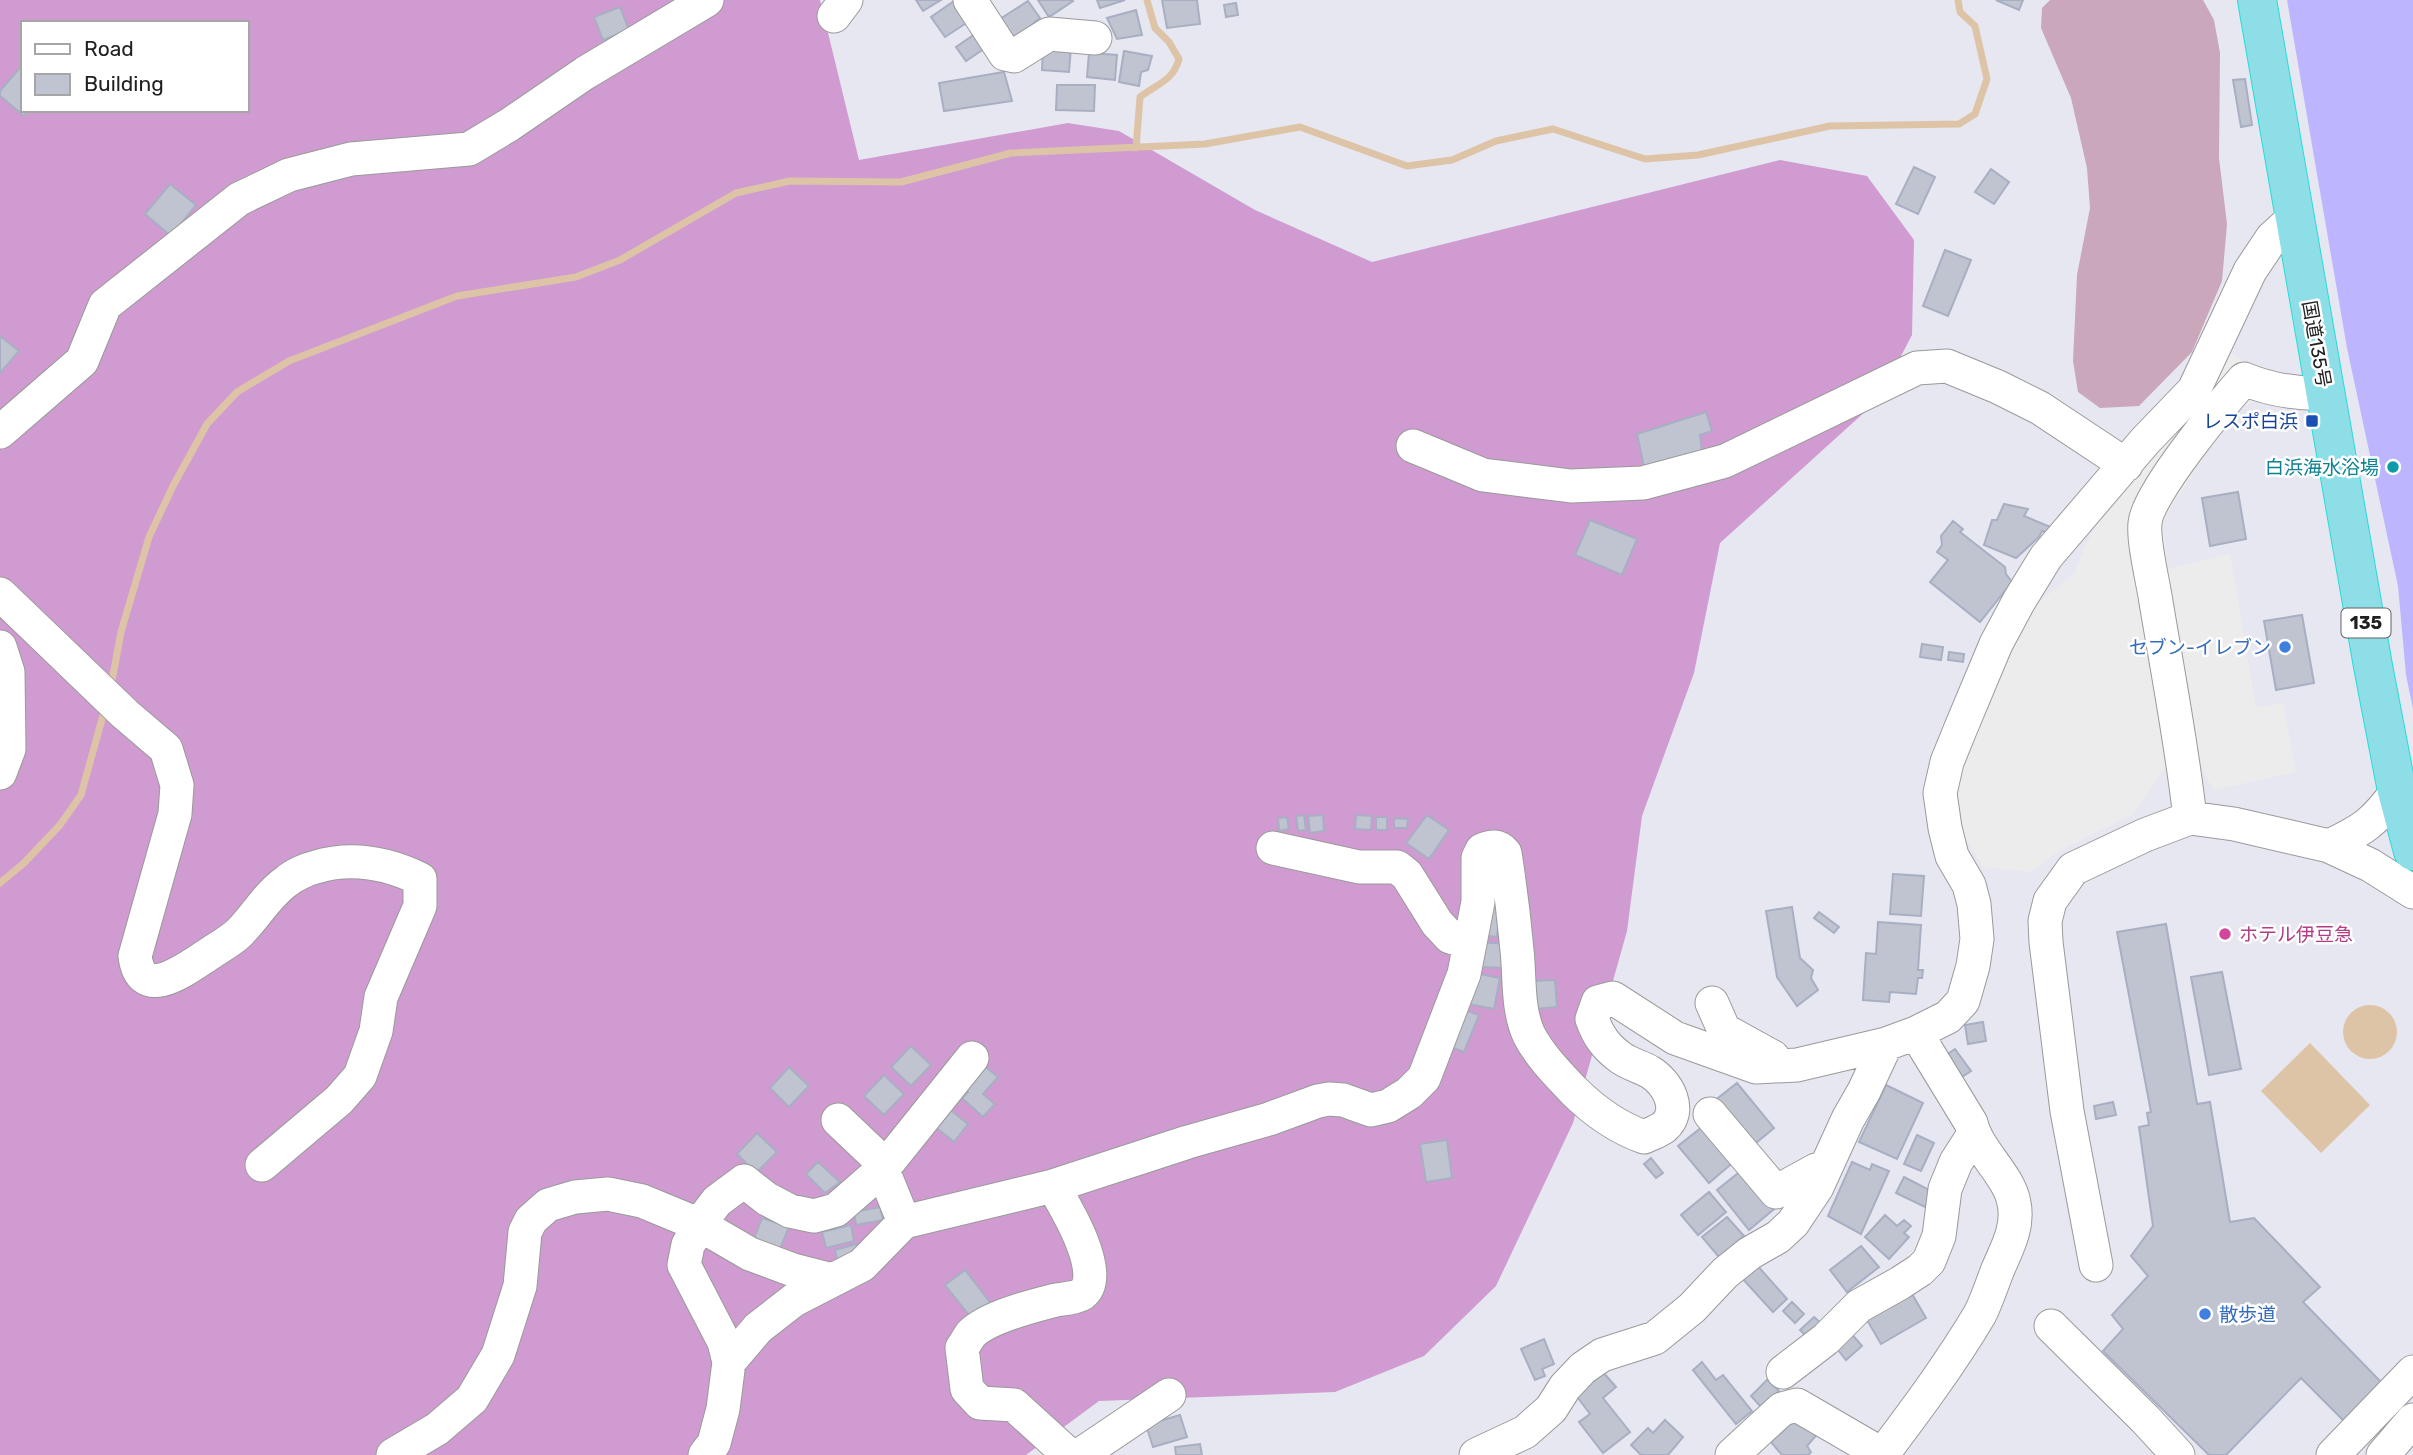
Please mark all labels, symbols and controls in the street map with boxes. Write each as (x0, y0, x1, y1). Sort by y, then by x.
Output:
legend (21, 21, 248, 112)
text: Road (84, 36, 134, 61)
text: Building (84, 71, 164, 96)
street label: 国道135号 (2298, 299, 2335, 389)
place label: レスポ白浜 (2203, 410, 2298, 433)
marker: レスポ白浜 (2304, 413, 2320, 429)
place label: 白浜海水浴場 (2265, 456, 2379, 479)
marker: 白浜海水浴場 (2385, 459, 2401, 475)
road number: 135 (2342, 608, 2390, 638)
place label: セブン-イレブン (2129, 636, 2271, 659)
marker: セブン-イレブン (2277, 639, 2293, 655)
place label: ホテル伊豆急 (2239, 923, 2353, 946)
marker: ホテル伊豆急 (2217, 926, 2233, 942)
place label: 散歩道 (2219, 1303, 2276, 1326)
marker: 散歩道 (2197, 1306, 2213, 1322)

